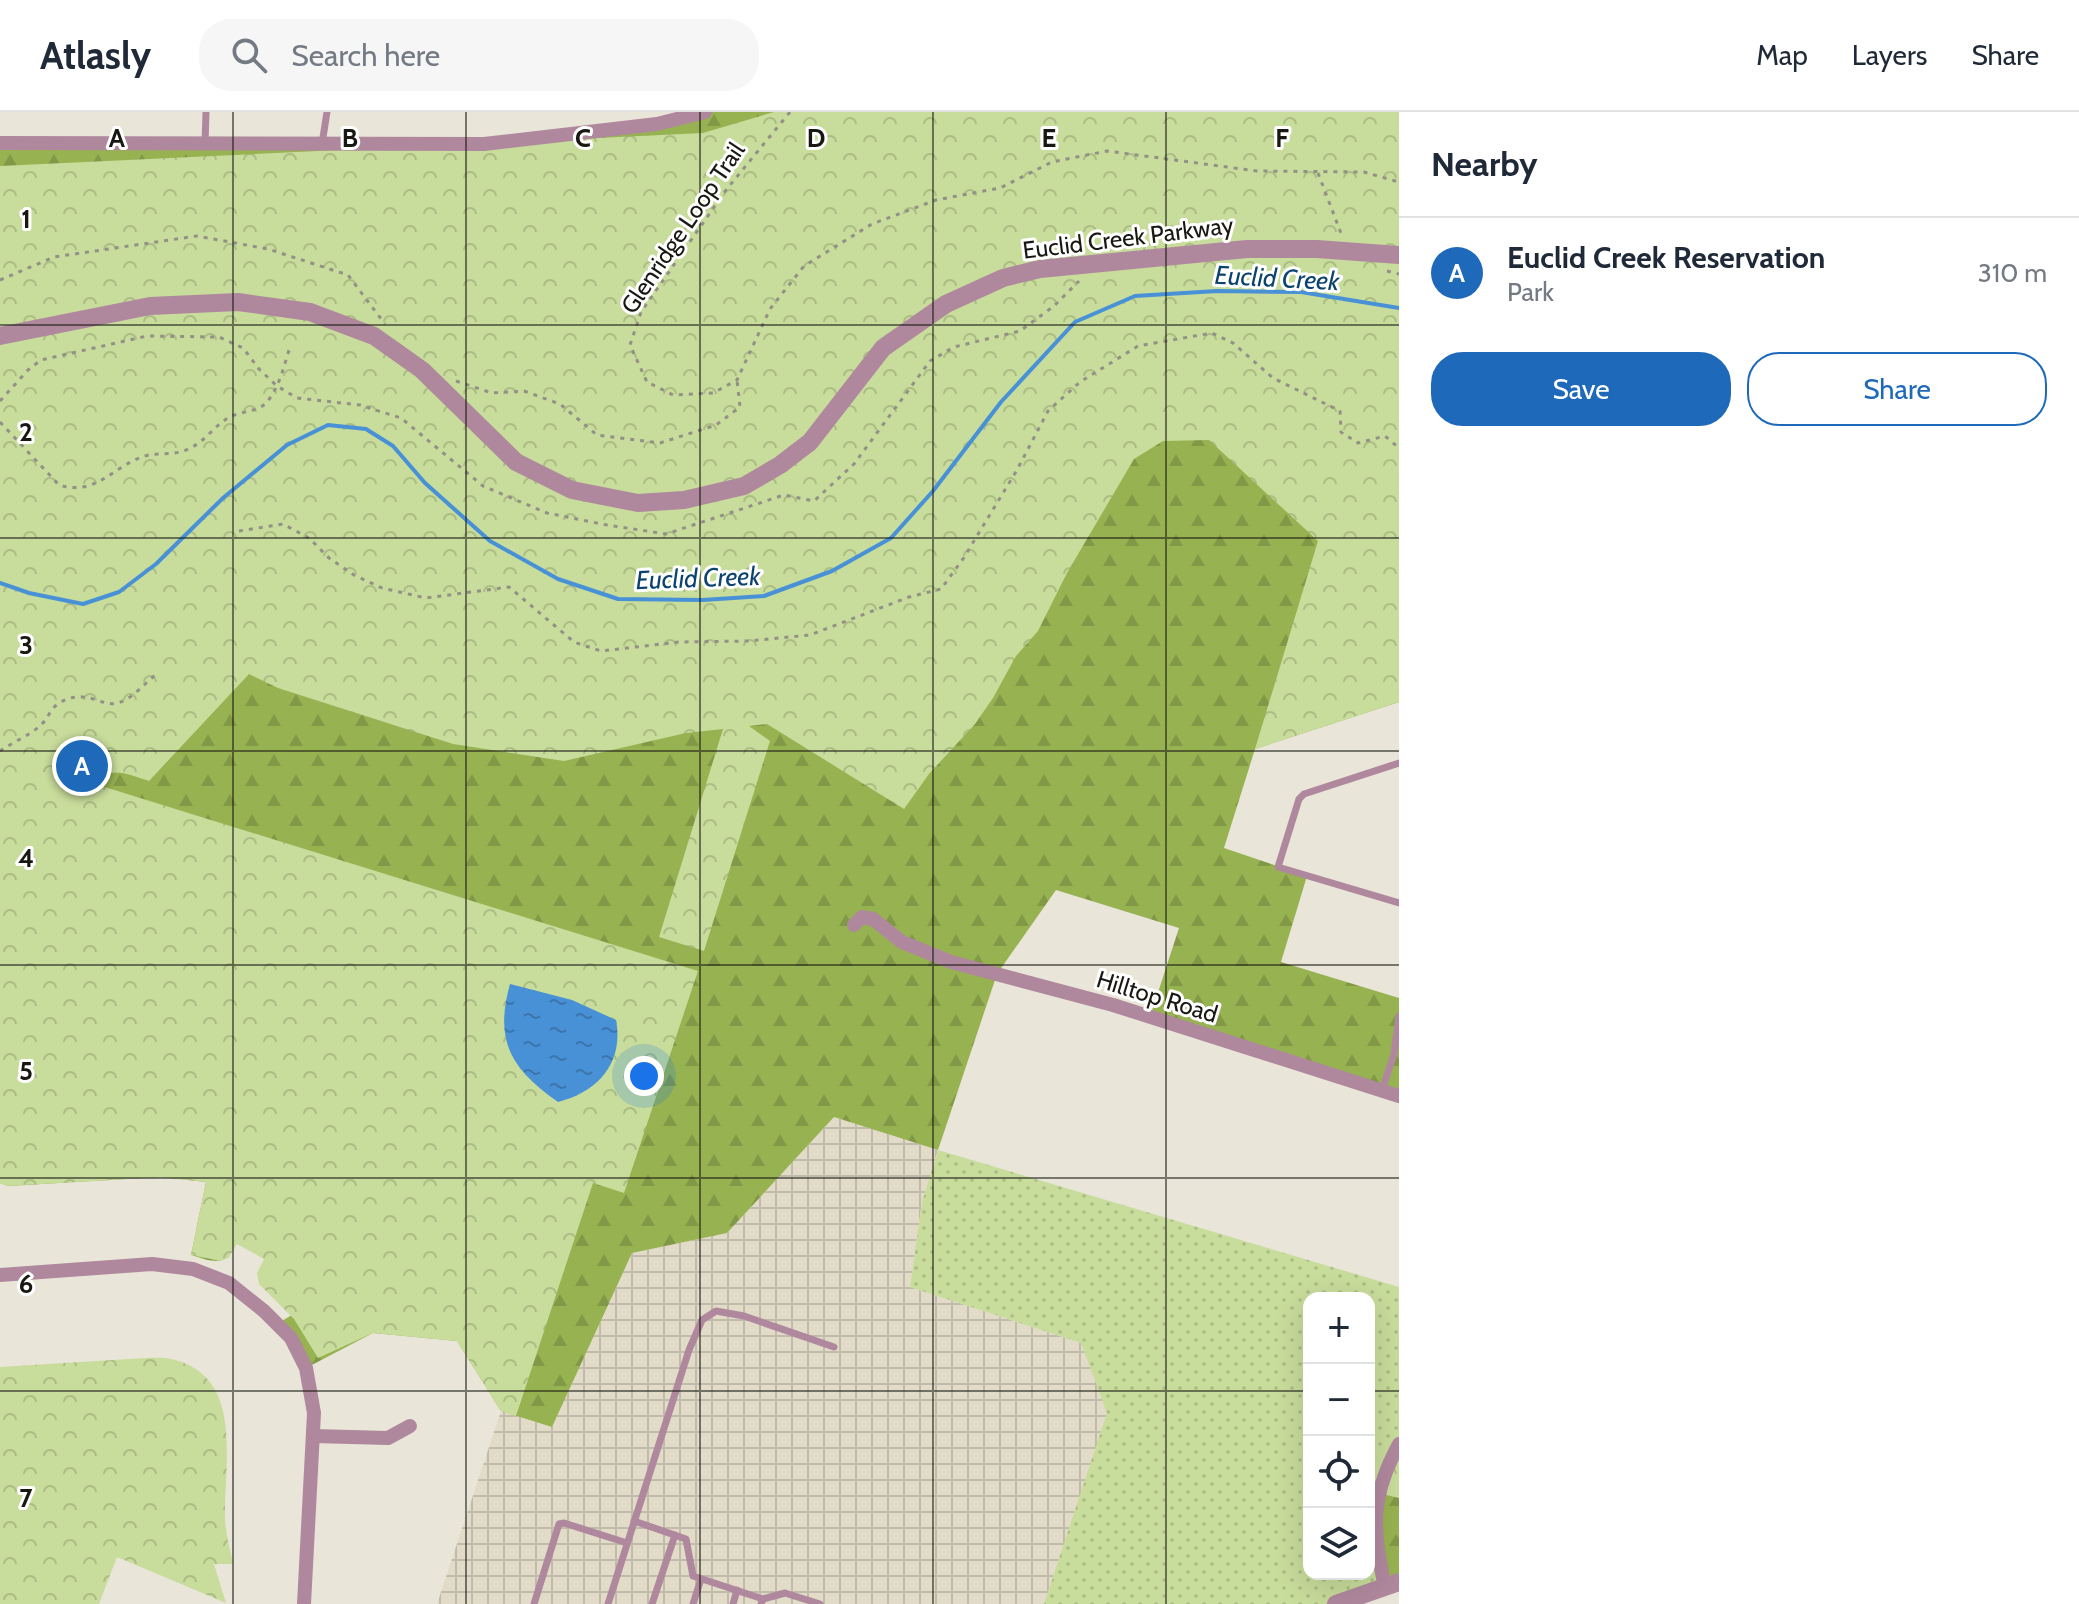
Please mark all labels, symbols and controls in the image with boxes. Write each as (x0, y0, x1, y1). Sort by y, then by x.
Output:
search box (199, 19, 759, 91)
text: Atlasly (40, 32, 151, 79)
icon: search (227, 33, 271, 77)
text: Search here (291, 37, 440, 74)
text: Map (1756, 38, 1808, 72)
text: Layers (1852, 38, 1927, 72)
text: Share (1971, 38, 2039, 72)
text: A (109, 122, 126, 154)
text: B (342, 122, 358, 154)
text: C (575, 122, 591, 154)
text: D (807, 122, 825, 154)
text: E (1042, 122, 1056, 154)
text: F (1275, 122, 1289, 154)
street label: Glenridge Loop Trail (615, 136, 751, 319)
text: Nearby (1431, 143, 1538, 185)
text: 1 (21, 203, 31, 235)
street label: Euclid Creek Parkway (1021, 210, 1235, 265)
text: Euclid Creek Reservation (1507, 239, 1825, 276)
text: A (1449, 257, 1465, 289)
text: 310 m (1978, 257, 2047, 289)
water label: Euclid Creek (1214, 259, 1341, 297)
text: Park (1507, 276, 1554, 308)
button: Save (1431, 352, 1731, 426)
button: Share (1747, 352, 2047, 426)
text: 2 (19, 416, 33, 448)
water label: Euclid Creek (635, 560, 762, 596)
text: 3 (19, 629, 33, 661)
pin: A (56, 736, 108, 796)
text: 4 (18, 842, 34, 874)
street label: Hilltop Road (1093, 964, 1221, 1029)
text: 5 (19, 1055, 33, 1087)
your location (624, 1056, 664, 1096)
text: 6 (19, 1268, 33, 1300)
map controls (1303, 1292, 1375, 1580)
button: + (1303, 1292, 1375, 1364)
button: − (1303, 1364, 1375, 1436)
button: locate (1303, 1436, 1375, 1508)
text: 7 (19, 1482, 33, 1514)
button: layers (1303, 1508, 1375, 1580)

